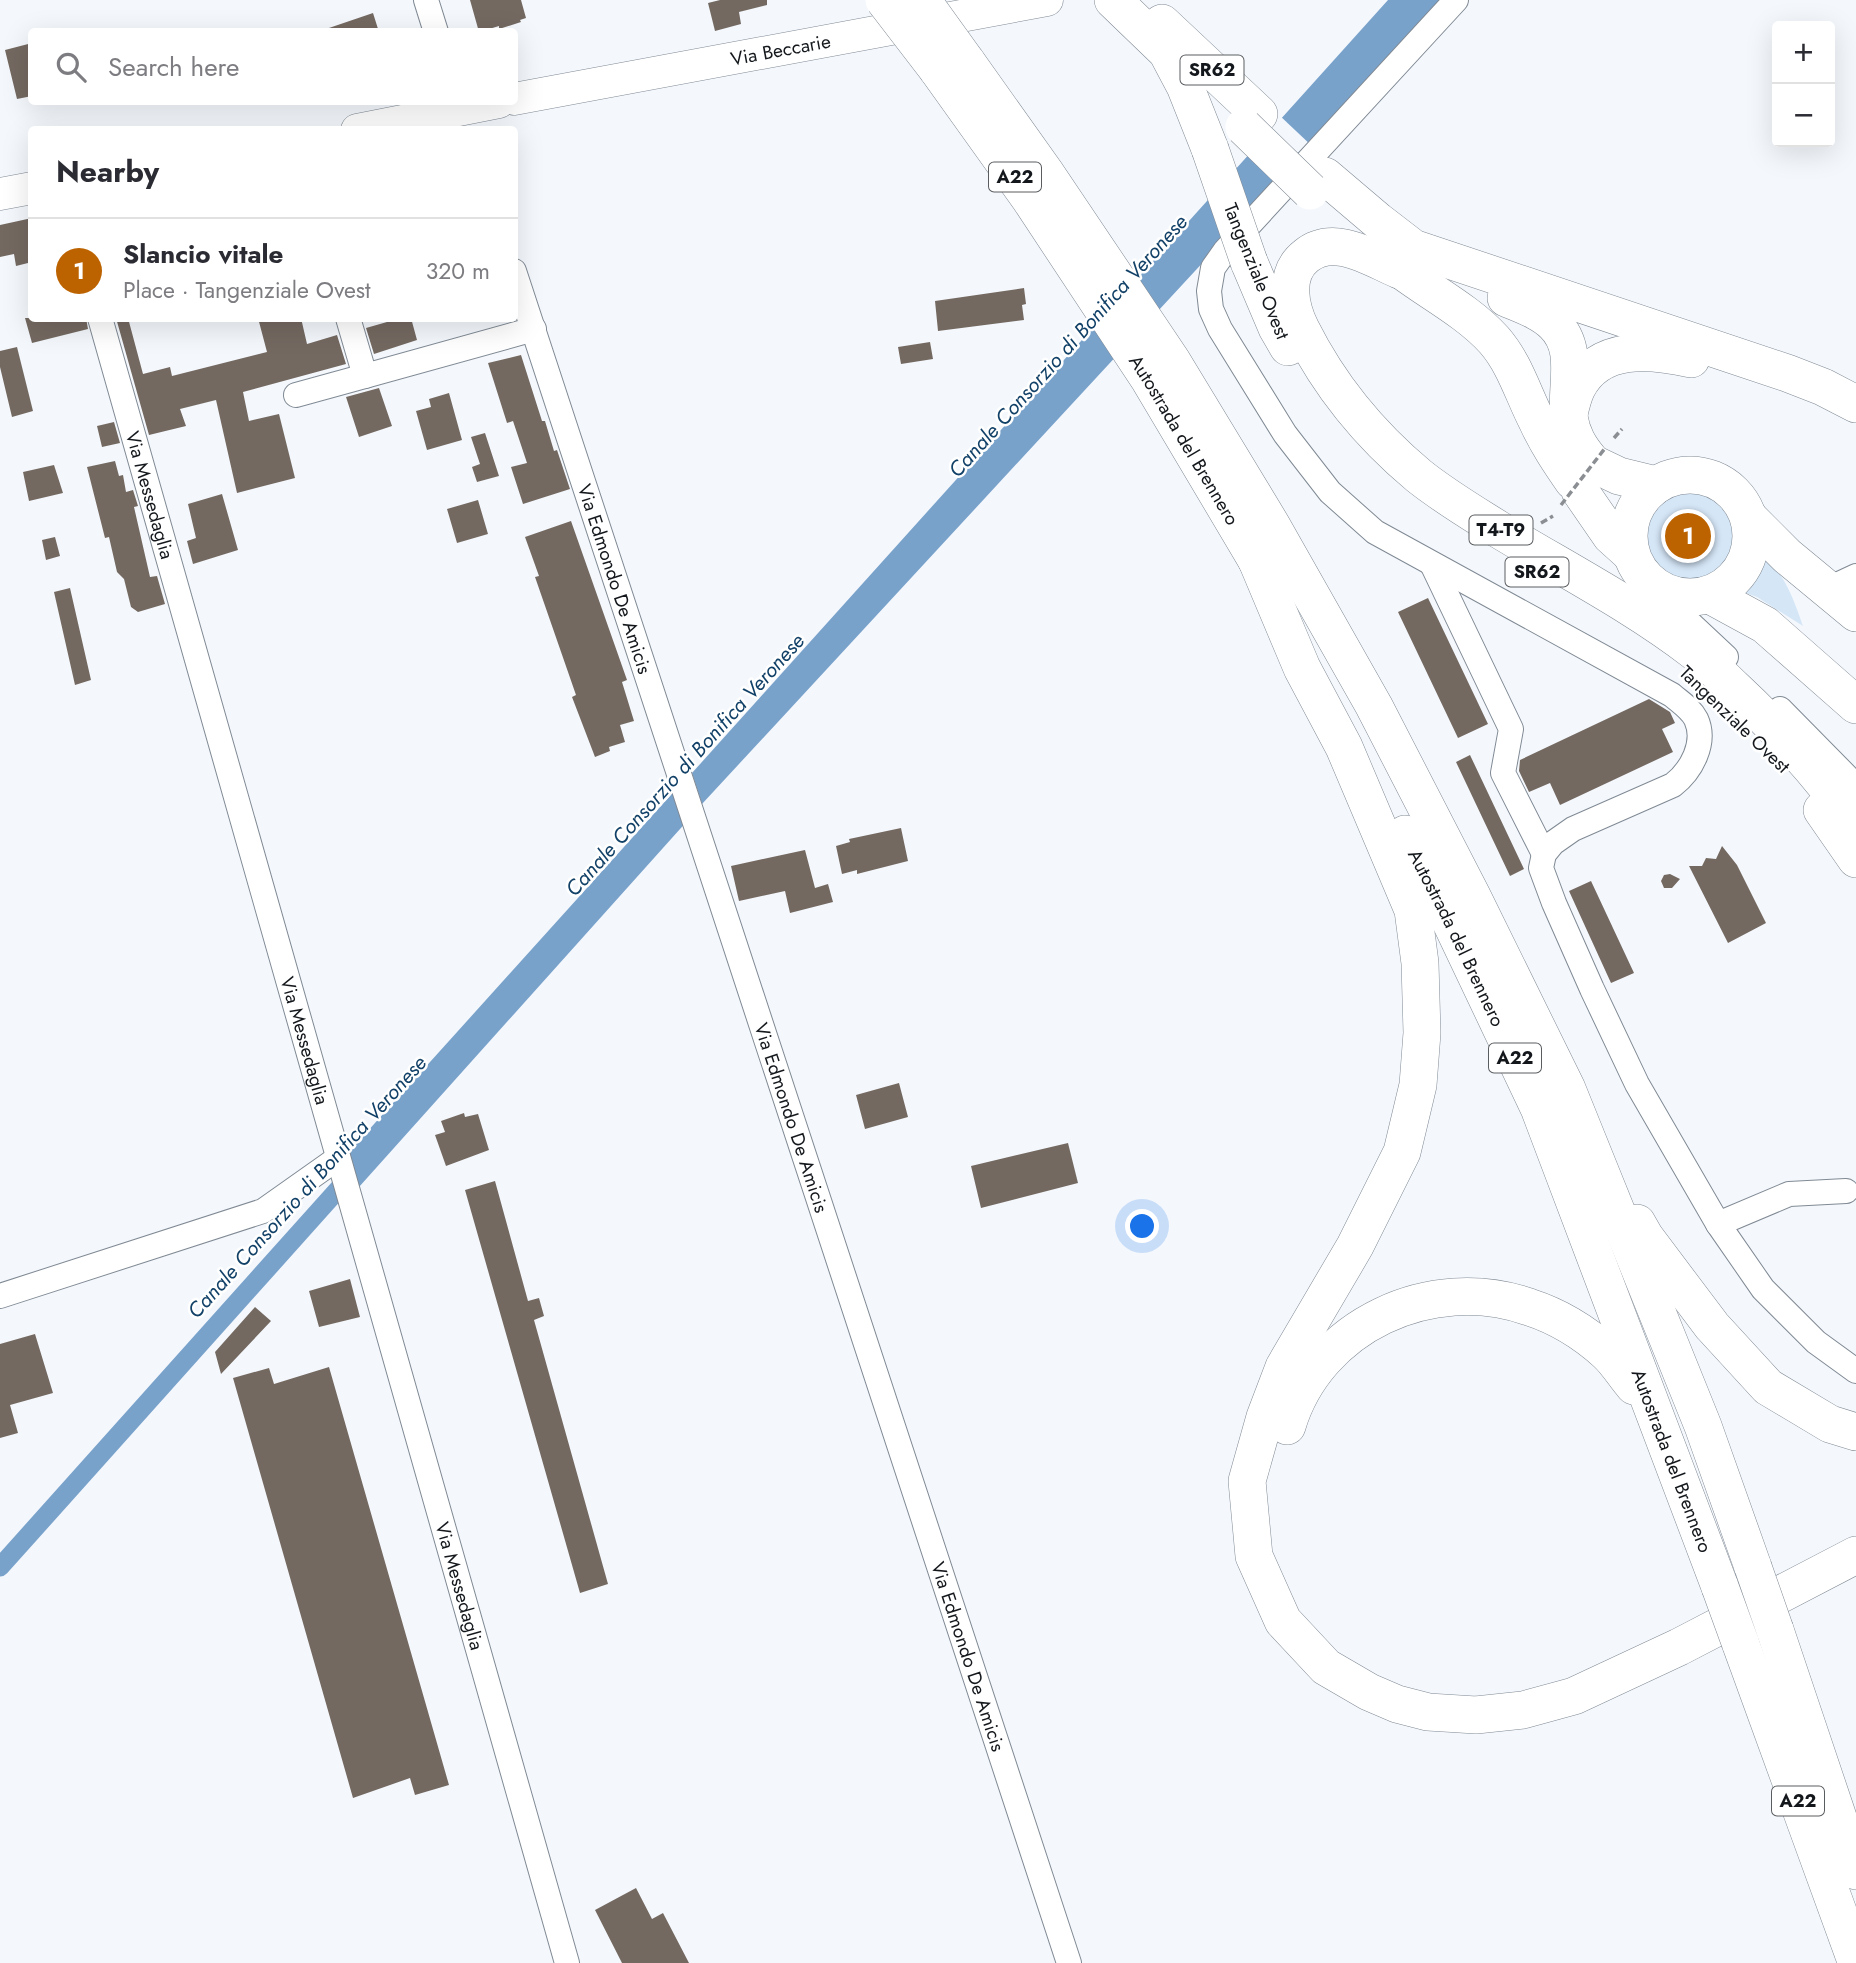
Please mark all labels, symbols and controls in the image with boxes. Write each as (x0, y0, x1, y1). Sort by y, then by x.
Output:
map controls (1772, 21, 1835, 147)
button: + (1772, 21, 1835, 84)
street label: Via Beccarie (728, 27, 833, 73)
search box (28, 28, 518, 105)
icon: search (52, 48, 90, 86)
text: Search here (108, 48, 240, 86)
road number: SR62 (1180, 56, 1244, 84)
button: − (1772, 84, 1835, 147)
text: Nearby (56, 150, 159, 193)
road number: A22 (989, 162, 1041, 192)
street label: Tangenziale Ovest (1217, 199, 1296, 344)
water label: Canale Consorzio di Bonifica Veronese (942, 208, 1195, 484)
text: Slancio vitale (123, 235, 283, 273)
text: 1 (73, 254, 85, 288)
text: 320 m (426, 254, 490, 288)
text: Place · Tangenziale Ovest (123, 273, 371, 307)
street label: Autostrada del Brennero (1123, 349, 1246, 530)
street label: Via Messedaglia (119, 428, 181, 562)
street label: Via Edmondo De Amicis (571, 481, 658, 678)
pin: 1 (1665, 510, 1711, 562)
road number: T4-T9 (1470, 516, 1532, 544)
road number: SR62 (1506, 558, 1568, 586)
water label: Canale Consorzio di Bonifica Veronese (559, 627, 812, 903)
street label: Tangenziale Ovest (1673, 659, 1796, 780)
street label: Autostrada del Brennero (1401, 845, 1511, 1031)
street label: Via Messedaglia (274, 973, 336, 1108)
street label: Via Edmondo De Amicis (748, 1019, 835, 1216)
road number: A22 (1489, 1044, 1541, 1072)
water label: Canale Consorzio di Bonifica Veronese (181, 1049, 434, 1325)
your location (1125, 1209, 1159, 1243)
street label: Autostrada del Brennero (1625, 1365, 1719, 1556)
street label: Via Messedaglia (428, 1519, 490, 1653)
street label: Via Edmondo De Amicis (924, 1558, 1012, 1755)
road number: A22 (1772, 1786, 1824, 1815)

